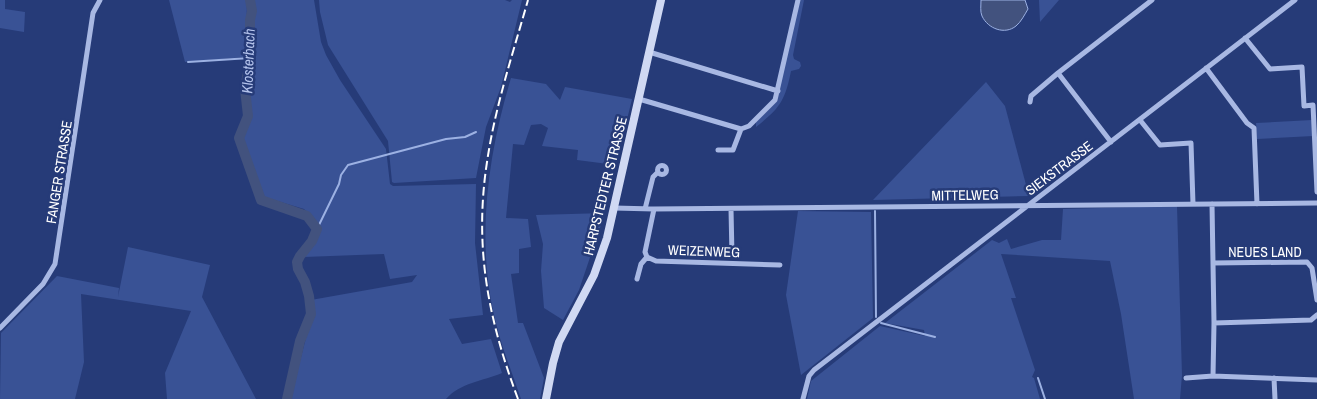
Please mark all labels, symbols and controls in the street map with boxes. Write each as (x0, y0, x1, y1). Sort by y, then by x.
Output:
water label: Klosterbach (236, 28, 260, 94)
street label: HARPSTEDTER STRASSE (579, 115, 631, 257)
street label: FANGER STRASSE (42, 119, 76, 225)
street label: SIEKSTRASSE (1022, 137, 1096, 199)
street label: MITTELWEG (931, 185, 999, 205)
street label: WEIZENWEG (668, 241, 740, 261)
street label: NEUES LAND (1228, 243, 1302, 261)

